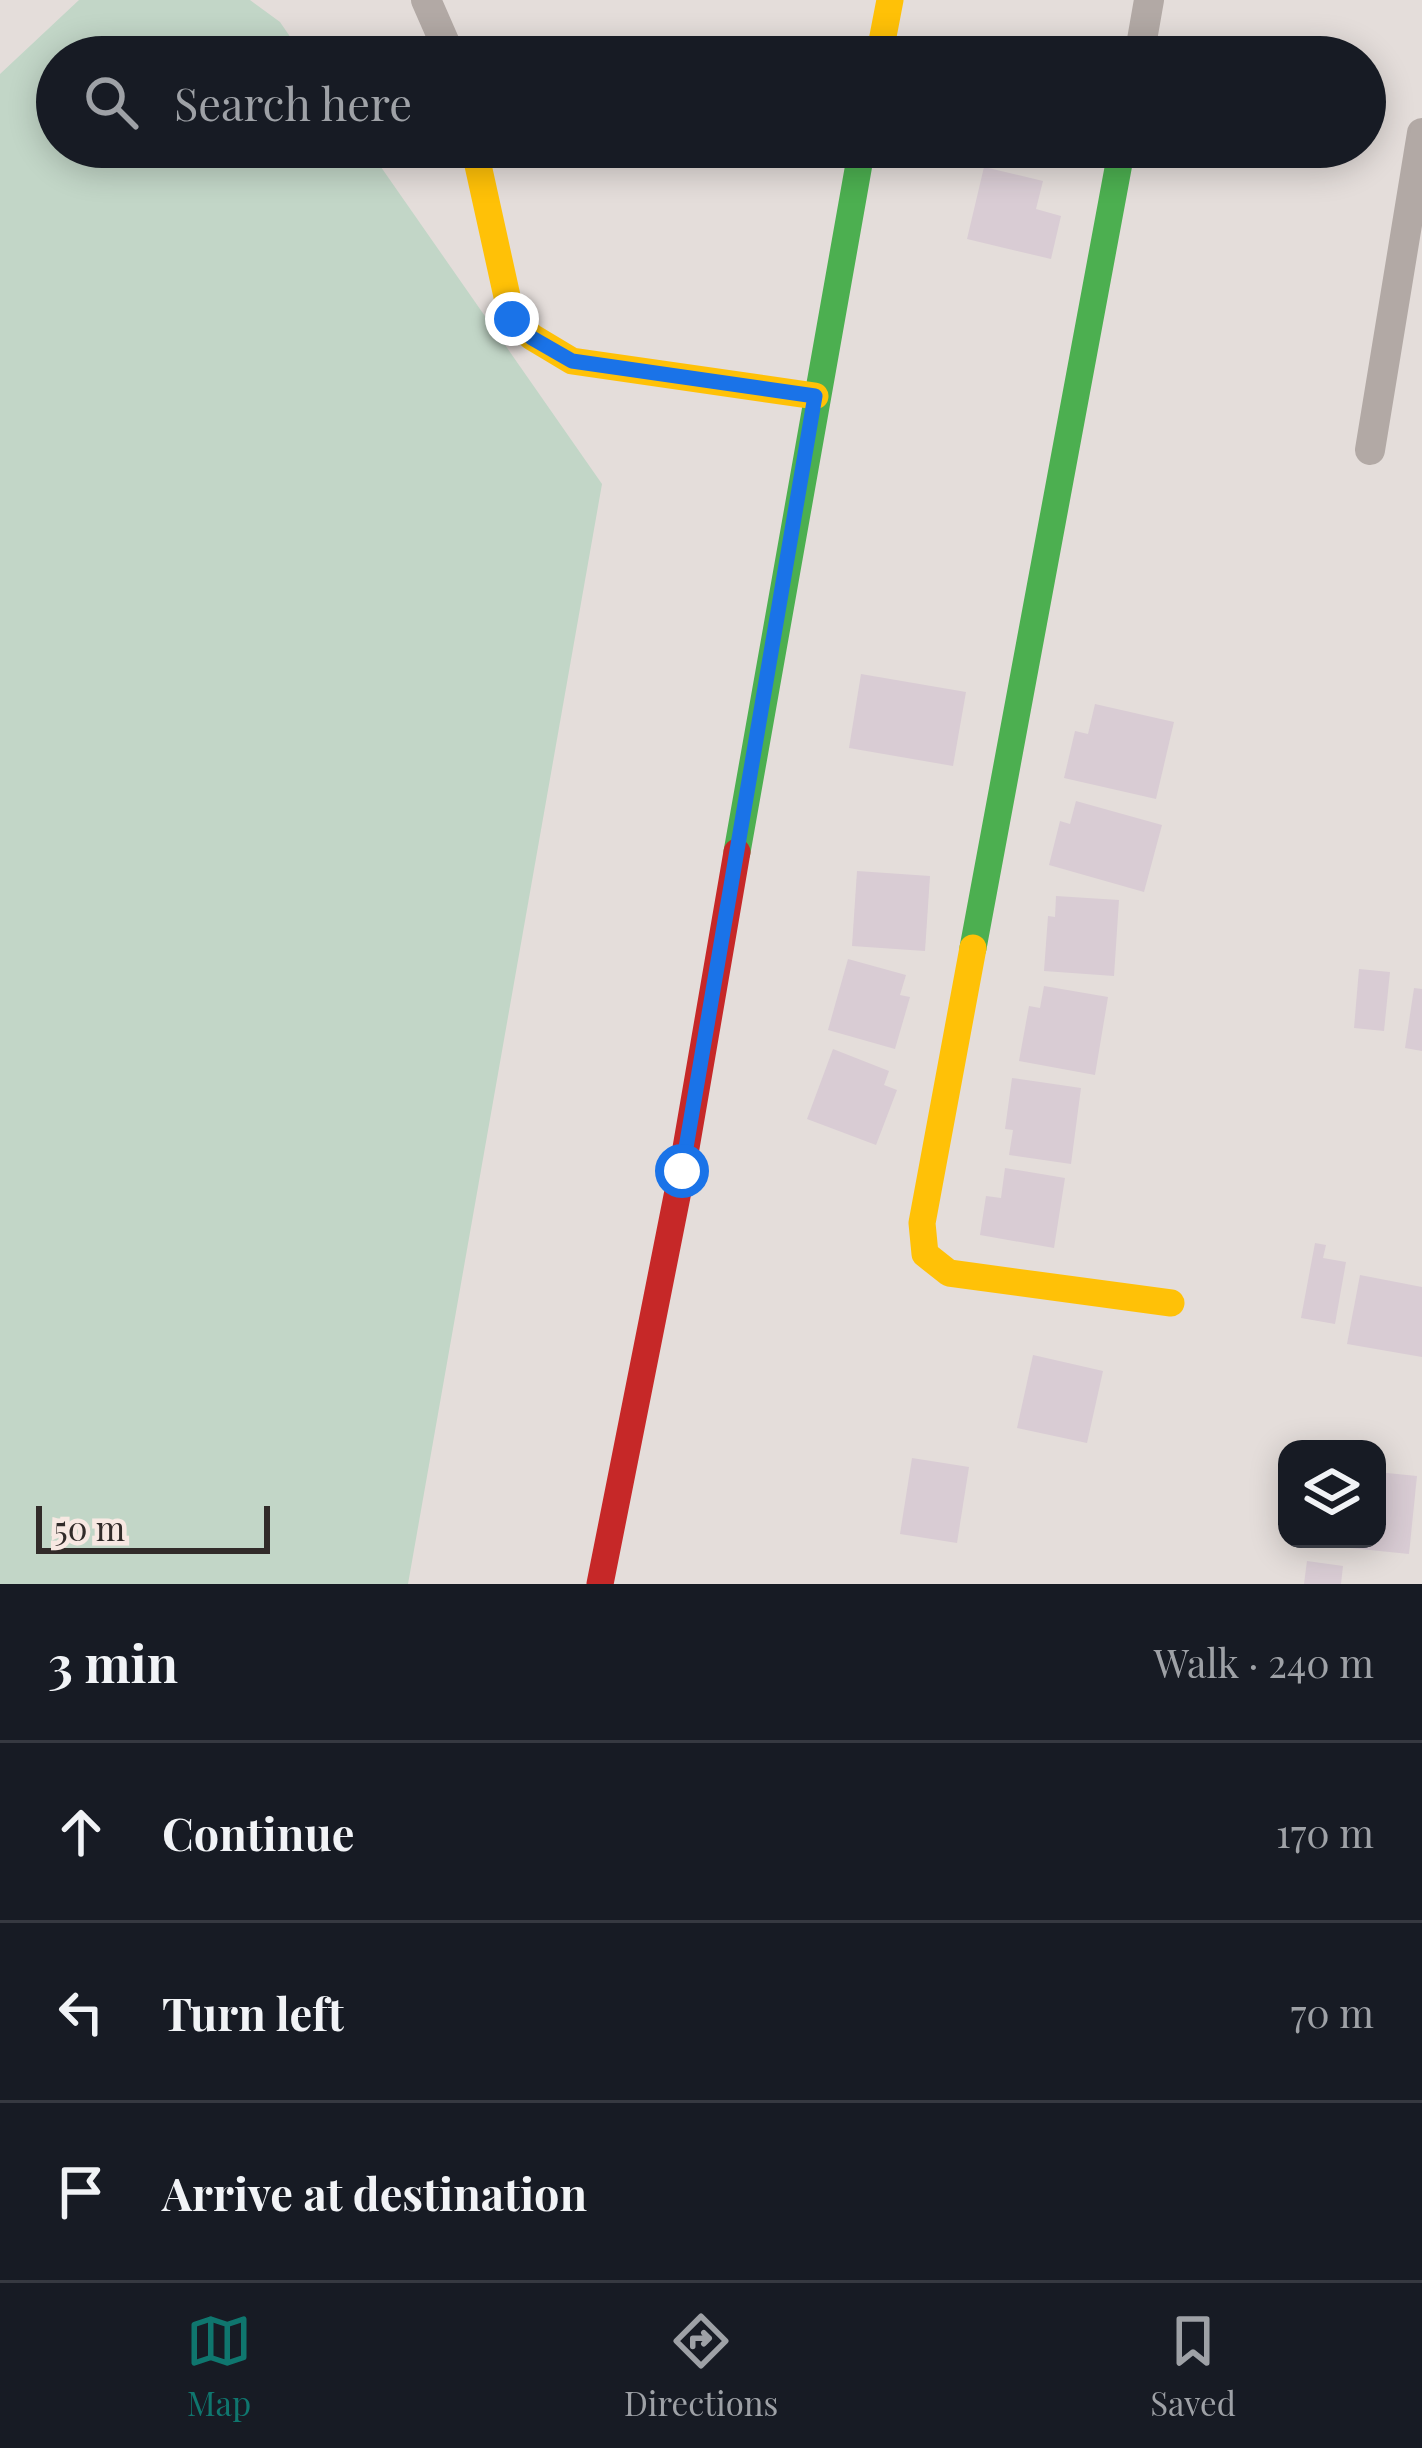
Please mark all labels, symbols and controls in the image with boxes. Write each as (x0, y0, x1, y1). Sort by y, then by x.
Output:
search box (36, 36, 1386, 168)
icon: search (78, 69, 144, 135)
text: Search here (174, 72, 412, 132)
route end (485, 292, 539, 346)
route start (655, 1144, 709, 1198)
map controls (1278, 1440, 1386, 1548)
button: layers (1278, 1440, 1386, 1548)
scale bar (36, 1500, 270, 1553)
text: 50 m (54, 1505, 125, 1549)
text: 3 min (48, 1628, 178, 1696)
text: Walk · 240 m (1154, 1636, 1374, 1688)
icon: ahead (48, 1799, 114, 1865)
text: Continue (162, 1802, 354, 1862)
text: 170 m (1276, 1806, 1374, 1858)
icon: left (48, 1979, 114, 2045)
text: Turn left (162, 1982, 344, 2042)
text: 70 m (1290, 1986, 1374, 2038)
icon: arrive (48, 2159, 114, 2225)
text: Arrive at destination (162, 2162, 587, 2222)
tab: Map (186, 2308, 252, 2424)
tab: Directions (624, 2308, 778, 2424)
tab: Saved (1150, 2308, 1236, 2424)

